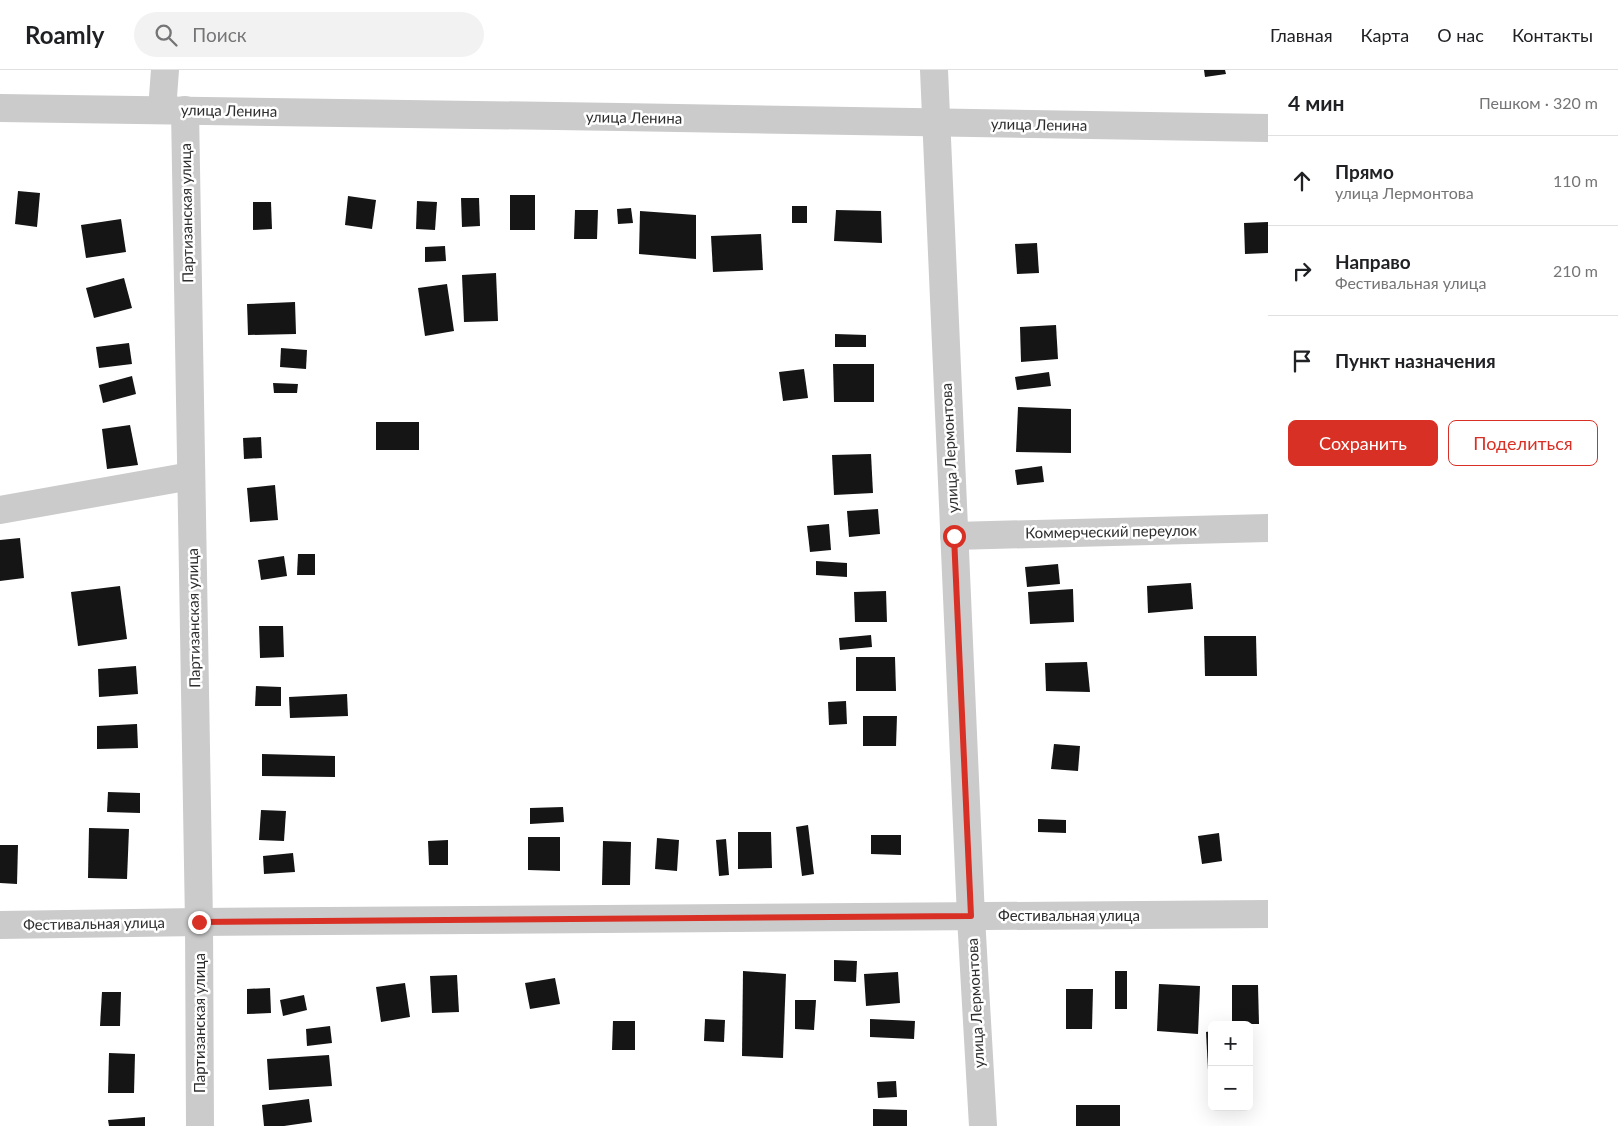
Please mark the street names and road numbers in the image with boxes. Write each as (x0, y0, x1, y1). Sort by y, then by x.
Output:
street label: улица Ленина (181, 100, 277, 120)
street label: улица Ленина (586, 107, 682, 127)
street label: улица Ленина (991, 114, 1087, 134)
street label: Партизанская улица (176, 143, 196, 283)
street label: улица Лермонтова (937, 383, 961, 513)
street label: Коммерческий переулок (1025, 520, 1197, 541)
street label: Партизанская улица (183, 548, 203, 688)
street label: Фестивальная улица (998, 906, 1140, 924)
street label: Фестивальная улица (23, 913, 165, 933)
street label: улица Лермонтова (963, 938, 987, 1068)
street label: Партизанская улица (190, 953, 208, 1093)

